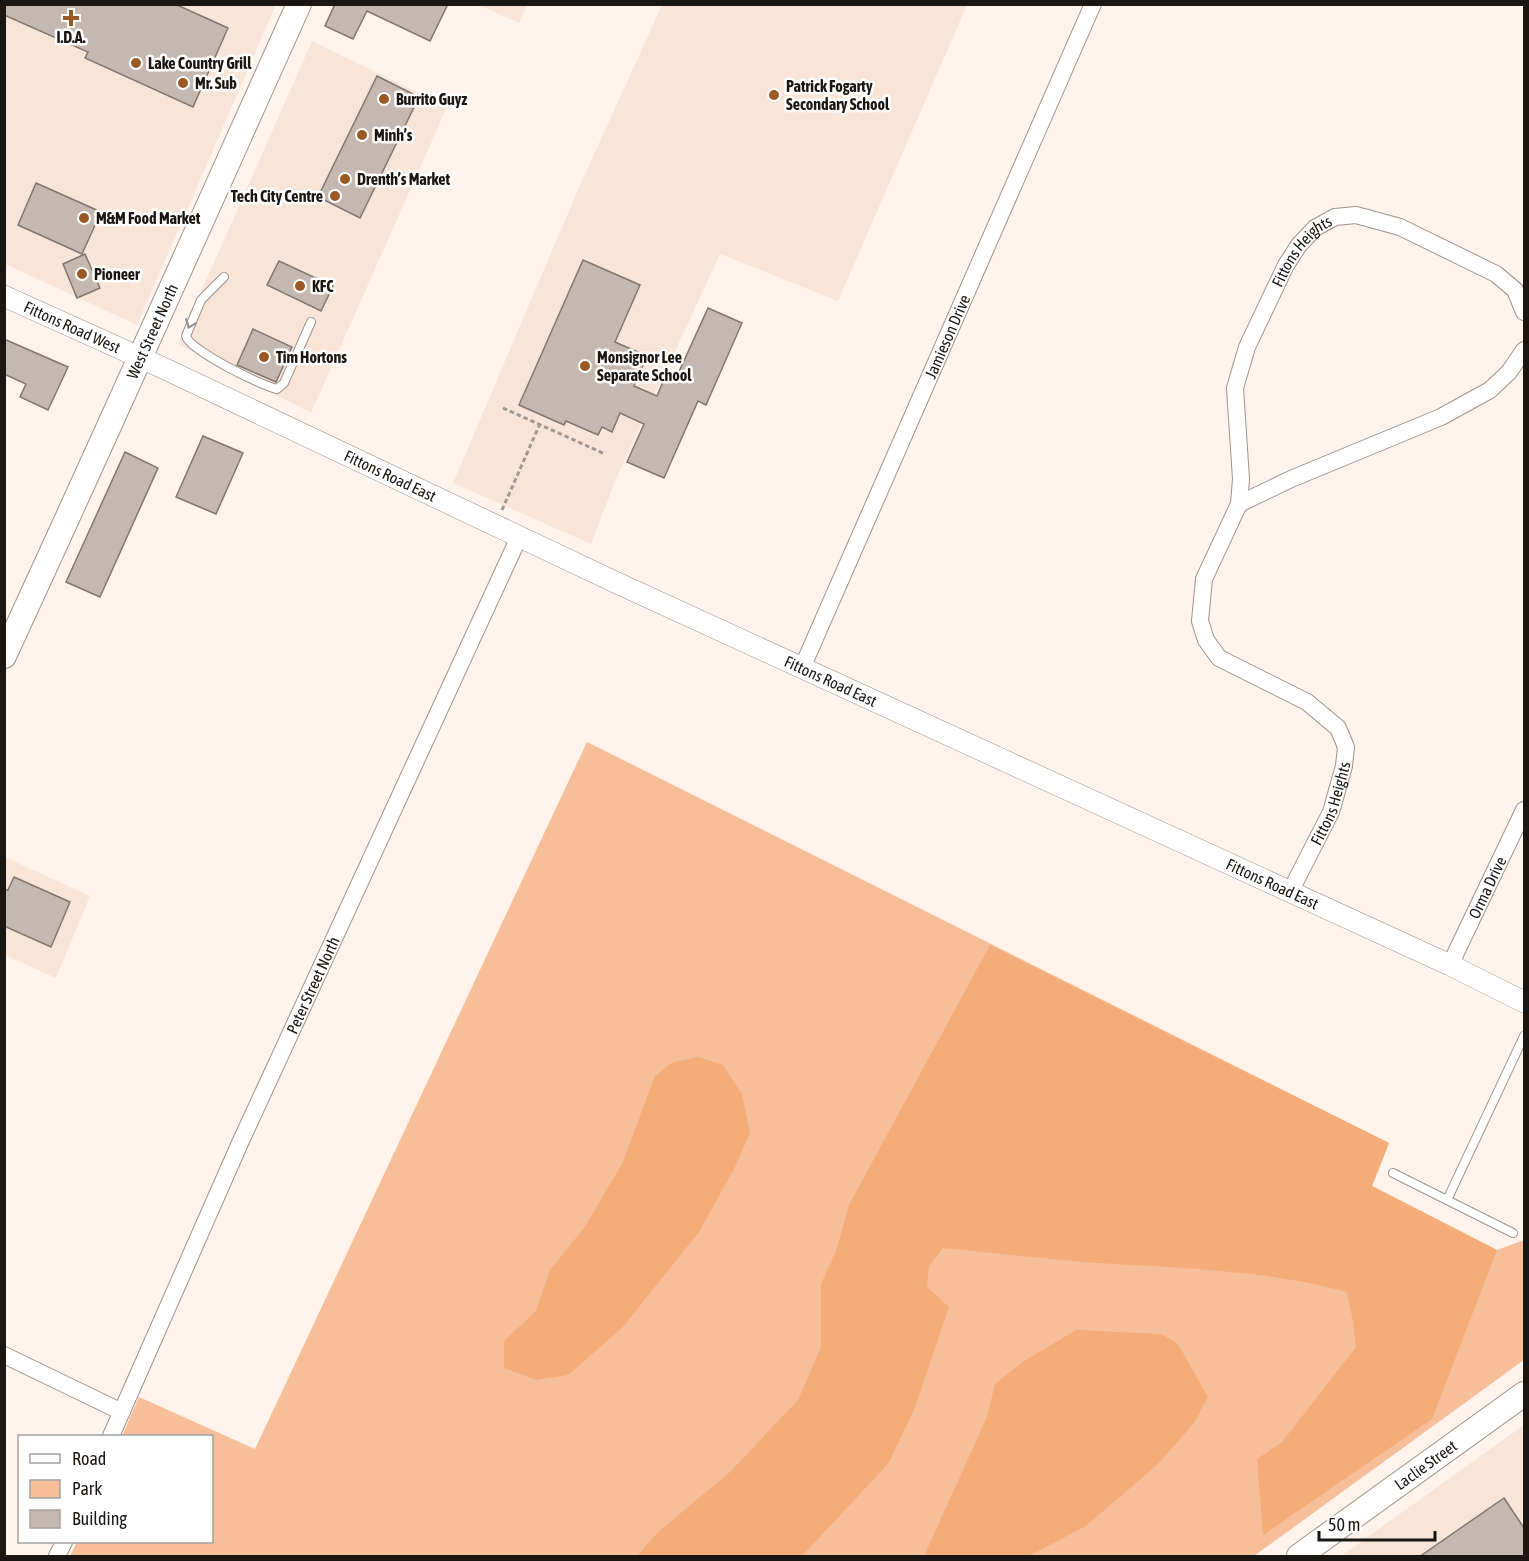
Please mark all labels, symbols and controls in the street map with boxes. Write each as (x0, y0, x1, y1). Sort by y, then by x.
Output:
marker: I.D.A. (64, 11, 78, 25)
place label: I.D.A. (56, 28, 86, 46)
place label: Lake Country Grill (148, 54, 252, 72)
marker: Lake Country Grill (129, 56, 143, 70)
place label: Mr. Sub (195, 74, 237, 92)
marker: Mr. Sub (176, 76, 190, 90)
place label: Patrick Fogarty Secondary School (786, 77, 890, 113)
marker: Patrick Fogarty Secondary School (767, 88, 781, 102)
place label: Burrito Guyz (396, 90, 467, 108)
marker: Burrito Guyz (377, 92, 391, 106)
place label: Minh’s (374, 126, 413, 144)
marker: Minh’s (355, 128, 369, 142)
place label: Drenth’s Market (357, 170, 450, 188)
marker: Drenth’s Market (338, 172, 352, 186)
place label: Tech City Centre (231, 187, 323, 205)
marker: Tech City Centre (328, 189, 342, 203)
place label: M&M Food Market (96, 209, 201, 227)
marker: M&M Food Market (77, 211, 91, 225)
street label: Fittons Heights (1268, 212, 1335, 290)
place label: Pioneer (94, 265, 140, 283)
marker: Pioneer (75, 267, 89, 281)
place label: KFC (312, 277, 334, 295)
marker: KFC (293, 279, 307, 293)
street label: West Street North (123, 281, 181, 381)
street label: Jamieson Drive (921, 292, 973, 381)
street label: Fittons Road West (21, 297, 124, 357)
one-way arrow (186, 318, 198, 329)
place label: Tim Hortons (276, 348, 347, 366)
place label: Monsignor Lee Separate School (597, 348, 692, 384)
marker: Tim Hortons (257, 350, 271, 364)
marker: Monsignor Lee Separate School (578, 359, 592, 373)
street label: Fittons Road East (341, 446, 440, 505)
street label: Fittons Road East (782, 652, 880, 710)
street label: Fittons Heights (1307, 761, 1353, 848)
street label: Orma Drive (1465, 854, 1509, 921)
street label: Fittons Road East (1223, 855, 1322, 913)
street label: Peter Street North (283, 934, 343, 1036)
legend (18, 1435, 213, 1543)
street label: Laclie Street (1391, 1436, 1460, 1493)
text: Road (72, 1448, 106, 1469)
text: Park (72, 1478, 102, 1499)
scale bar (1319, 1504, 1434, 1542)
text: Building (72, 1508, 127, 1529)
text: 50 m (1328, 1514, 1360, 1535)

